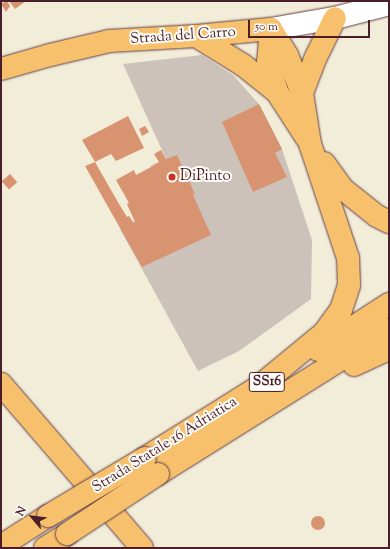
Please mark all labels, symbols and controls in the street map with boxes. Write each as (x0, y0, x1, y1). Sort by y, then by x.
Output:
scale bar (250, 12, 372, 38)
text: 50 m (255, 18, 278, 36)
street label: Strada del Carro (130, 23, 236, 49)
place label: DiPinto (180, 168, 231, 186)
marker: DiPinto (167, 172, 177, 182)
road number: SS16 (248, 370, 286, 394)
street label: Strada Statale 16 Adriatica (89, 393, 241, 497)
north arrow (12, 497, 52, 537)
text: N (12, 504, 31, 519)

